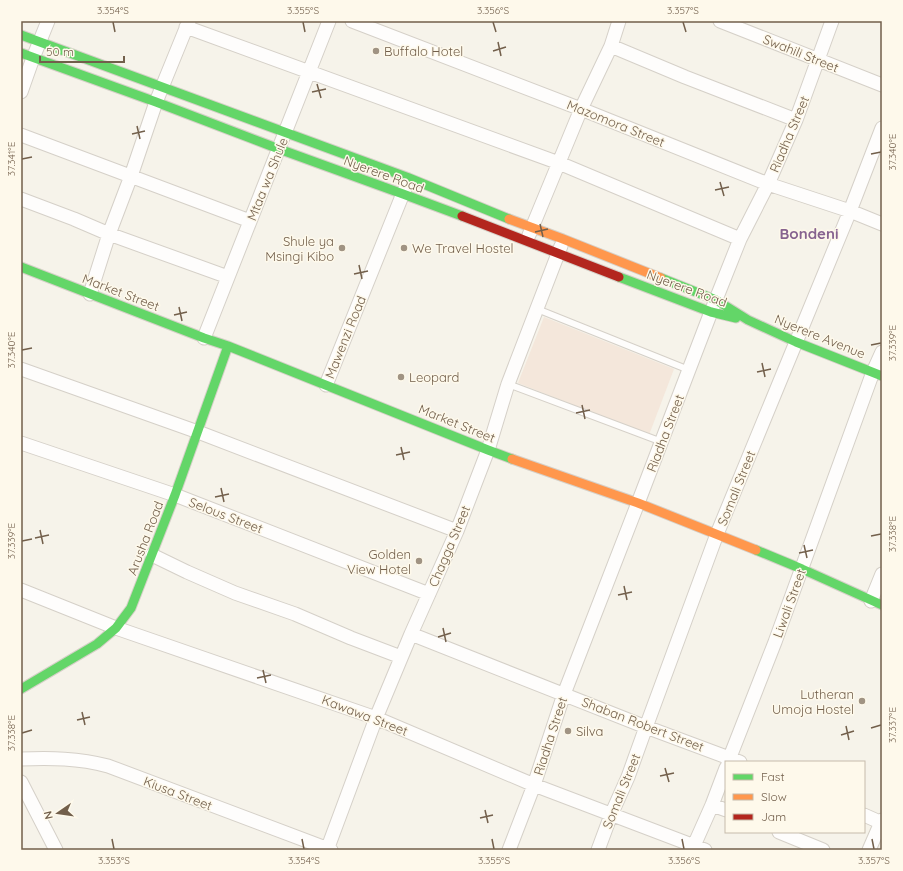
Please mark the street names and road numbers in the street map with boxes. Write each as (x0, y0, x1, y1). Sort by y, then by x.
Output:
street label: Swahili Street (761, 31, 841, 75)
street label: Riadha Street (766, 93, 812, 175)
street label: Mazomora Street (565, 96, 667, 150)
street label: Mtaa wa Shule (243, 135, 291, 223)
street label: Nyerere Road (342, 152, 426, 196)
street label: Nyerere Road (645, 266, 729, 310)
street label: Market Street (80, 270, 162, 314)
street label: Mawenzi Road (321, 293, 369, 381)
street label: Nyerere Avenue (772, 311, 868, 361)
street label: Riadha Street (643, 392, 687, 474)
street label: Market Street (416, 400, 498, 446)
street label: Somali Street (714, 448, 758, 528)
street label: Selous Street (187, 494, 265, 536)
street label: Arusha Road (124, 499, 166, 577)
street label: Chagga Street (425, 503, 473, 589)
street label: Liwali Street (769, 566, 809, 640)
street label: Kawawa Street (320, 691, 410, 739)
street label: Shaban Robert Street (580, 693, 706, 755)
street label: Riadha Street (530, 695, 570, 777)
street label: Somali Street (599, 751, 643, 831)
street label: Kiusa Street (141, 773, 215, 813)

